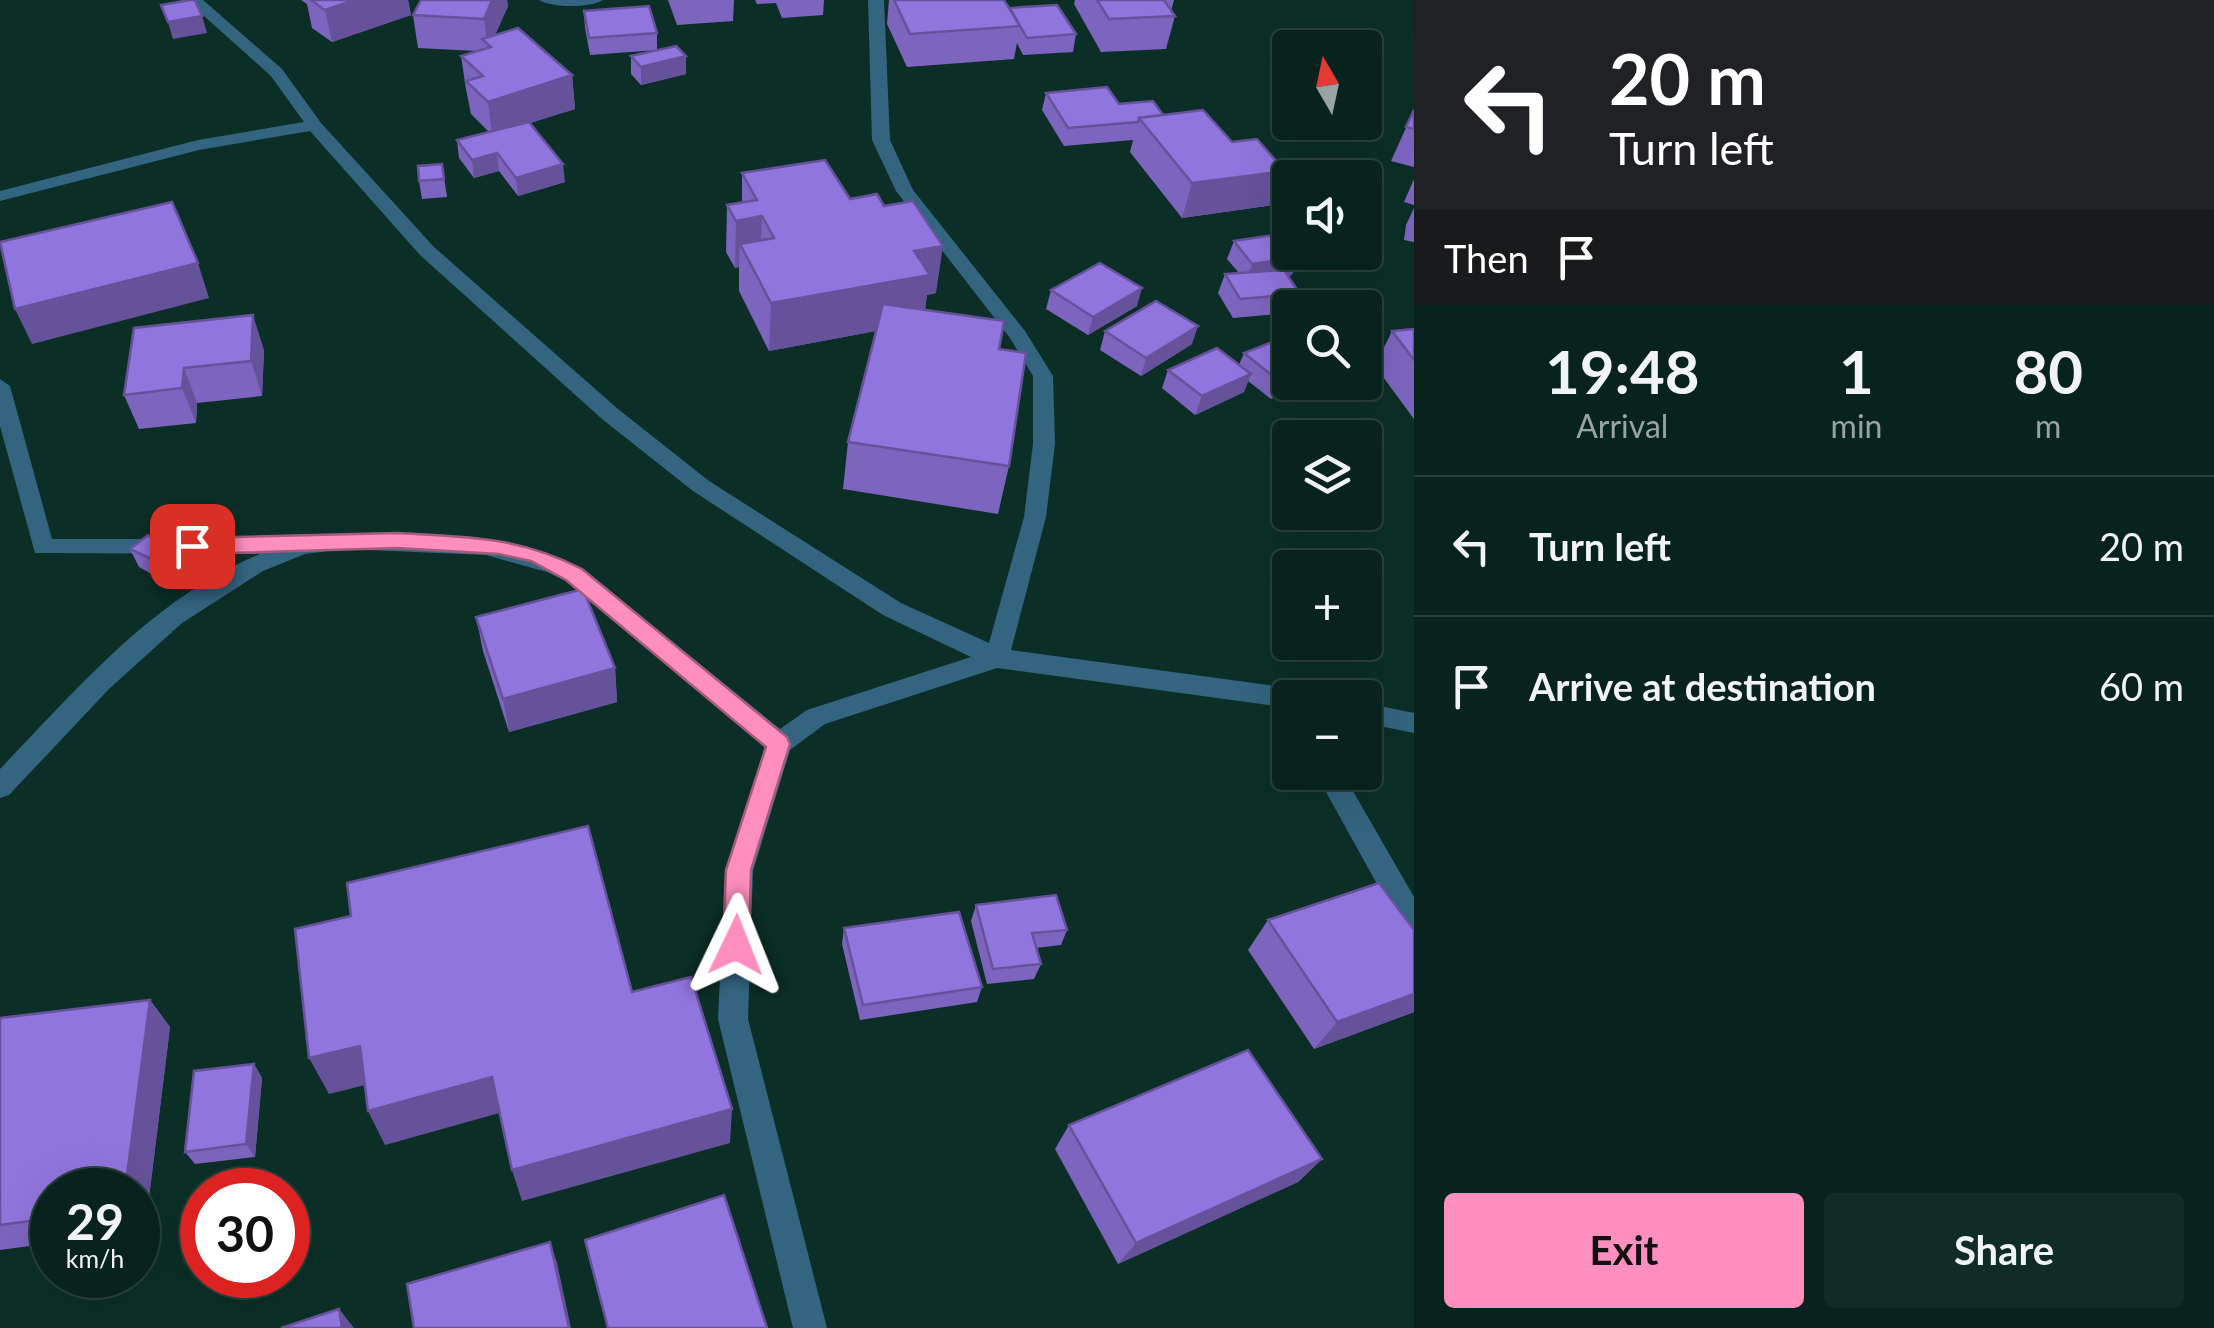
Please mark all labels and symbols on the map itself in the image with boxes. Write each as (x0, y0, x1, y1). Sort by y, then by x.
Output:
north arrow (1272, 30, 1382, 140)
pin (150, 504, 235, 589)
position arrow (684, 893, 788, 997)
speed limit sign: 30 (180, 1168, 310, 1298)

